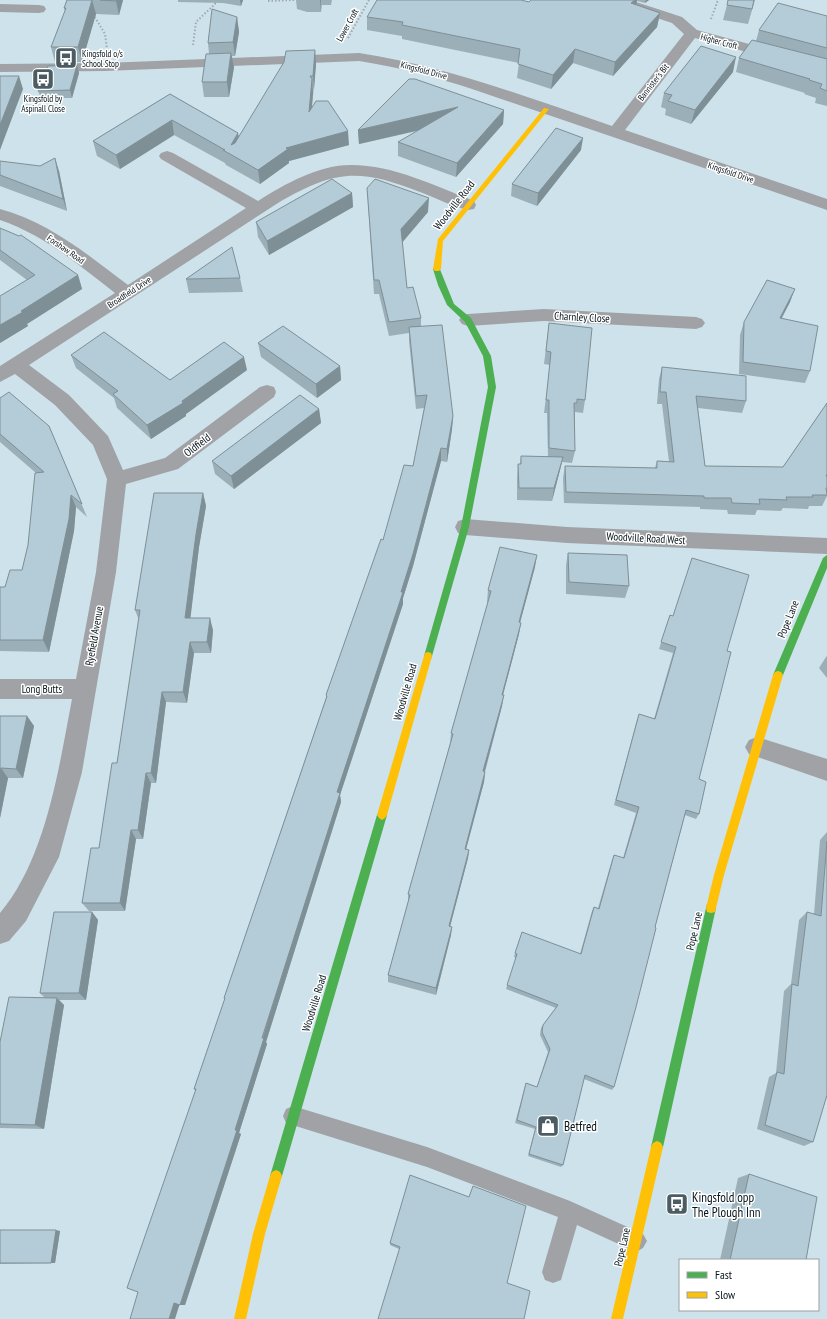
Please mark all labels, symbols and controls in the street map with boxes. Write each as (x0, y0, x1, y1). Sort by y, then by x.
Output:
street label: Lower Croft (334, 6, 361, 43)
street label: Higher Croft (699, 31, 739, 51)
bus stop icon: Kingsfold o/s School Stop (53, 45, 79, 71)
place label: Kingsfold o/s School Stop (82, 48, 123, 69)
street label: Kingsfold Drive (400, 59, 449, 82)
street label: Bannister's Bit (635, 61, 671, 103)
bus stop icon: Kingsfold by Aspinall Close (30, 66, 56, 92)
place label: Kingsfold by Aspinall Close (21, 93, 65, 114)
street label: Kingsfold Drive (707, 159, 756, 185)
street label: Woodville Road (430, 177, 478, 232)
street label: Forshaw Road (45, 232, 87, 266)
street label: Broadfield Drive (105, 274, 153, 310)
street label: Charnley Close (554, 309, 611, 325)
street label: Oldfield (181, 430, 213, 460)
street label: Woodville Road West (606, 529, 686, 547)
street label: Pope Lane (774, 598, 802, 640)
street label: Ryefield Avenue (82, 605, 106, 667)
street label: Woodville Road (390, 662, 420, 722)
street label: Long Butts (22, 682, 63, 696)
street label: Pope Lane (683, 910, 705, 952)
street label: Woodville Road (299, 973, 329, 1033)
shop icon: Betfred (535, 1113, 561, 1139)
place label: Betfred (564, 1118, 597, 1135)
place label: Kingsfold opp The Plough Inn (692, 1189, 761, 1221)
bus stop icon: Kingsfold opp The Plough Inn (664, 1191, 690, 1217)
street label: Pope Lane (611, 1226, 633, 1268)
legend (679, 1259, 819, 1311)
text: Fast (715, 1267, 733, 1282)
text: Slow (715, 1287, 736, 1302)

